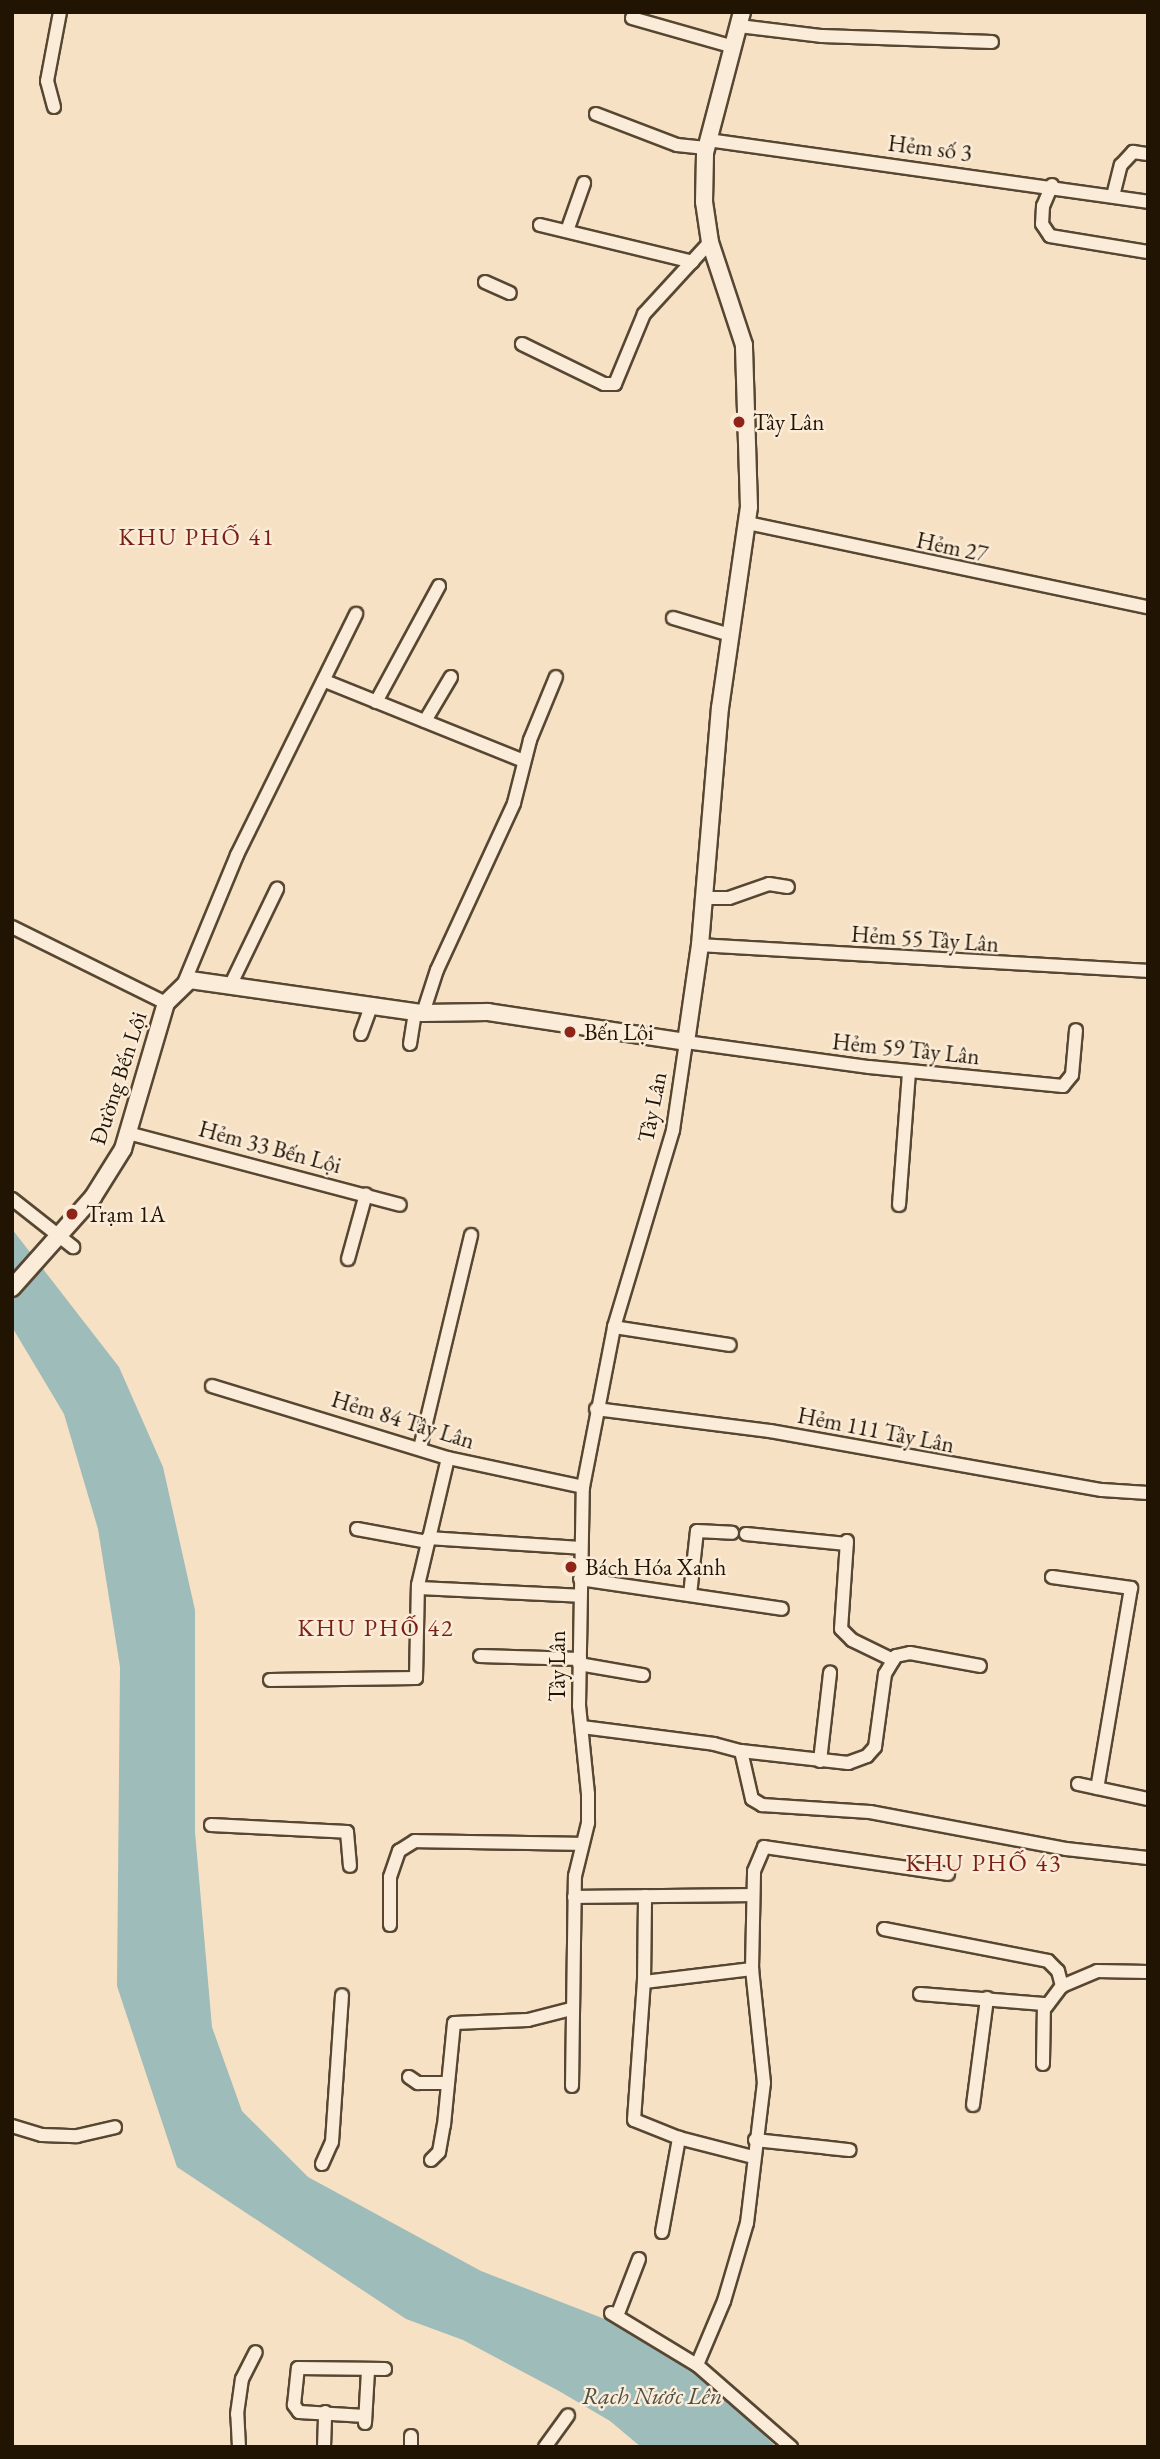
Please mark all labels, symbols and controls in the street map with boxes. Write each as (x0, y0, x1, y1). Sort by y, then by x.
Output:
street label: Hẻm số 3 (886, 129, 974, 167)
place label: Tây Lân (753, 408, 824, 436)
marker: Tây Lân (731, 414, 747, 430)
district label: KHU PHỐ 41 (120, 523, 274, 551)
street label: Hẻm 27 (914, 526, 990, 568)
street label: Hẻm 55 Tây Lân (850, 920, 1000, 958)
street label: Đường Bến Lội (84, 1008, 152, 1148)
place label: Bến Lội (584, 1018, 654, 1046)
marker: Bến Lội (562, 1024, 578, 1040)
street label: Hẻm 59 Tây Lân (831, 1028, 981, 1070)
street label: Tây Lân (632, 1069, 672, 1145)
street label: Hẻm 33 Bến Lội (196, 1115, 344, 1179)
place label: Trạm 1A (86, 1200, 165, 1228)
marker: Trạm 1A (64, 1206, 80, 1222)
street label: Hẻm 84 Tây Lân (328, 1385, 478, 1455)
street label: Hẻm 111 Tây Lân (795, 1401, 957, 1459)
place label: Bách Hóa Xanh (585, 1553, 726, 1581)
marker: Bách Hóa Xanh (563, 1559, 579, 1575)
district label: KHU PHỐ 42 (299, 1614, 453, 1642)
street label: Tây Lân (543, 1630, 571, 1702)
district label: KHU PHỐ 43 (907, 1849, 1061, 1877)
water label: Rạch Nước Lên (582, 2382, 722, 2410)

